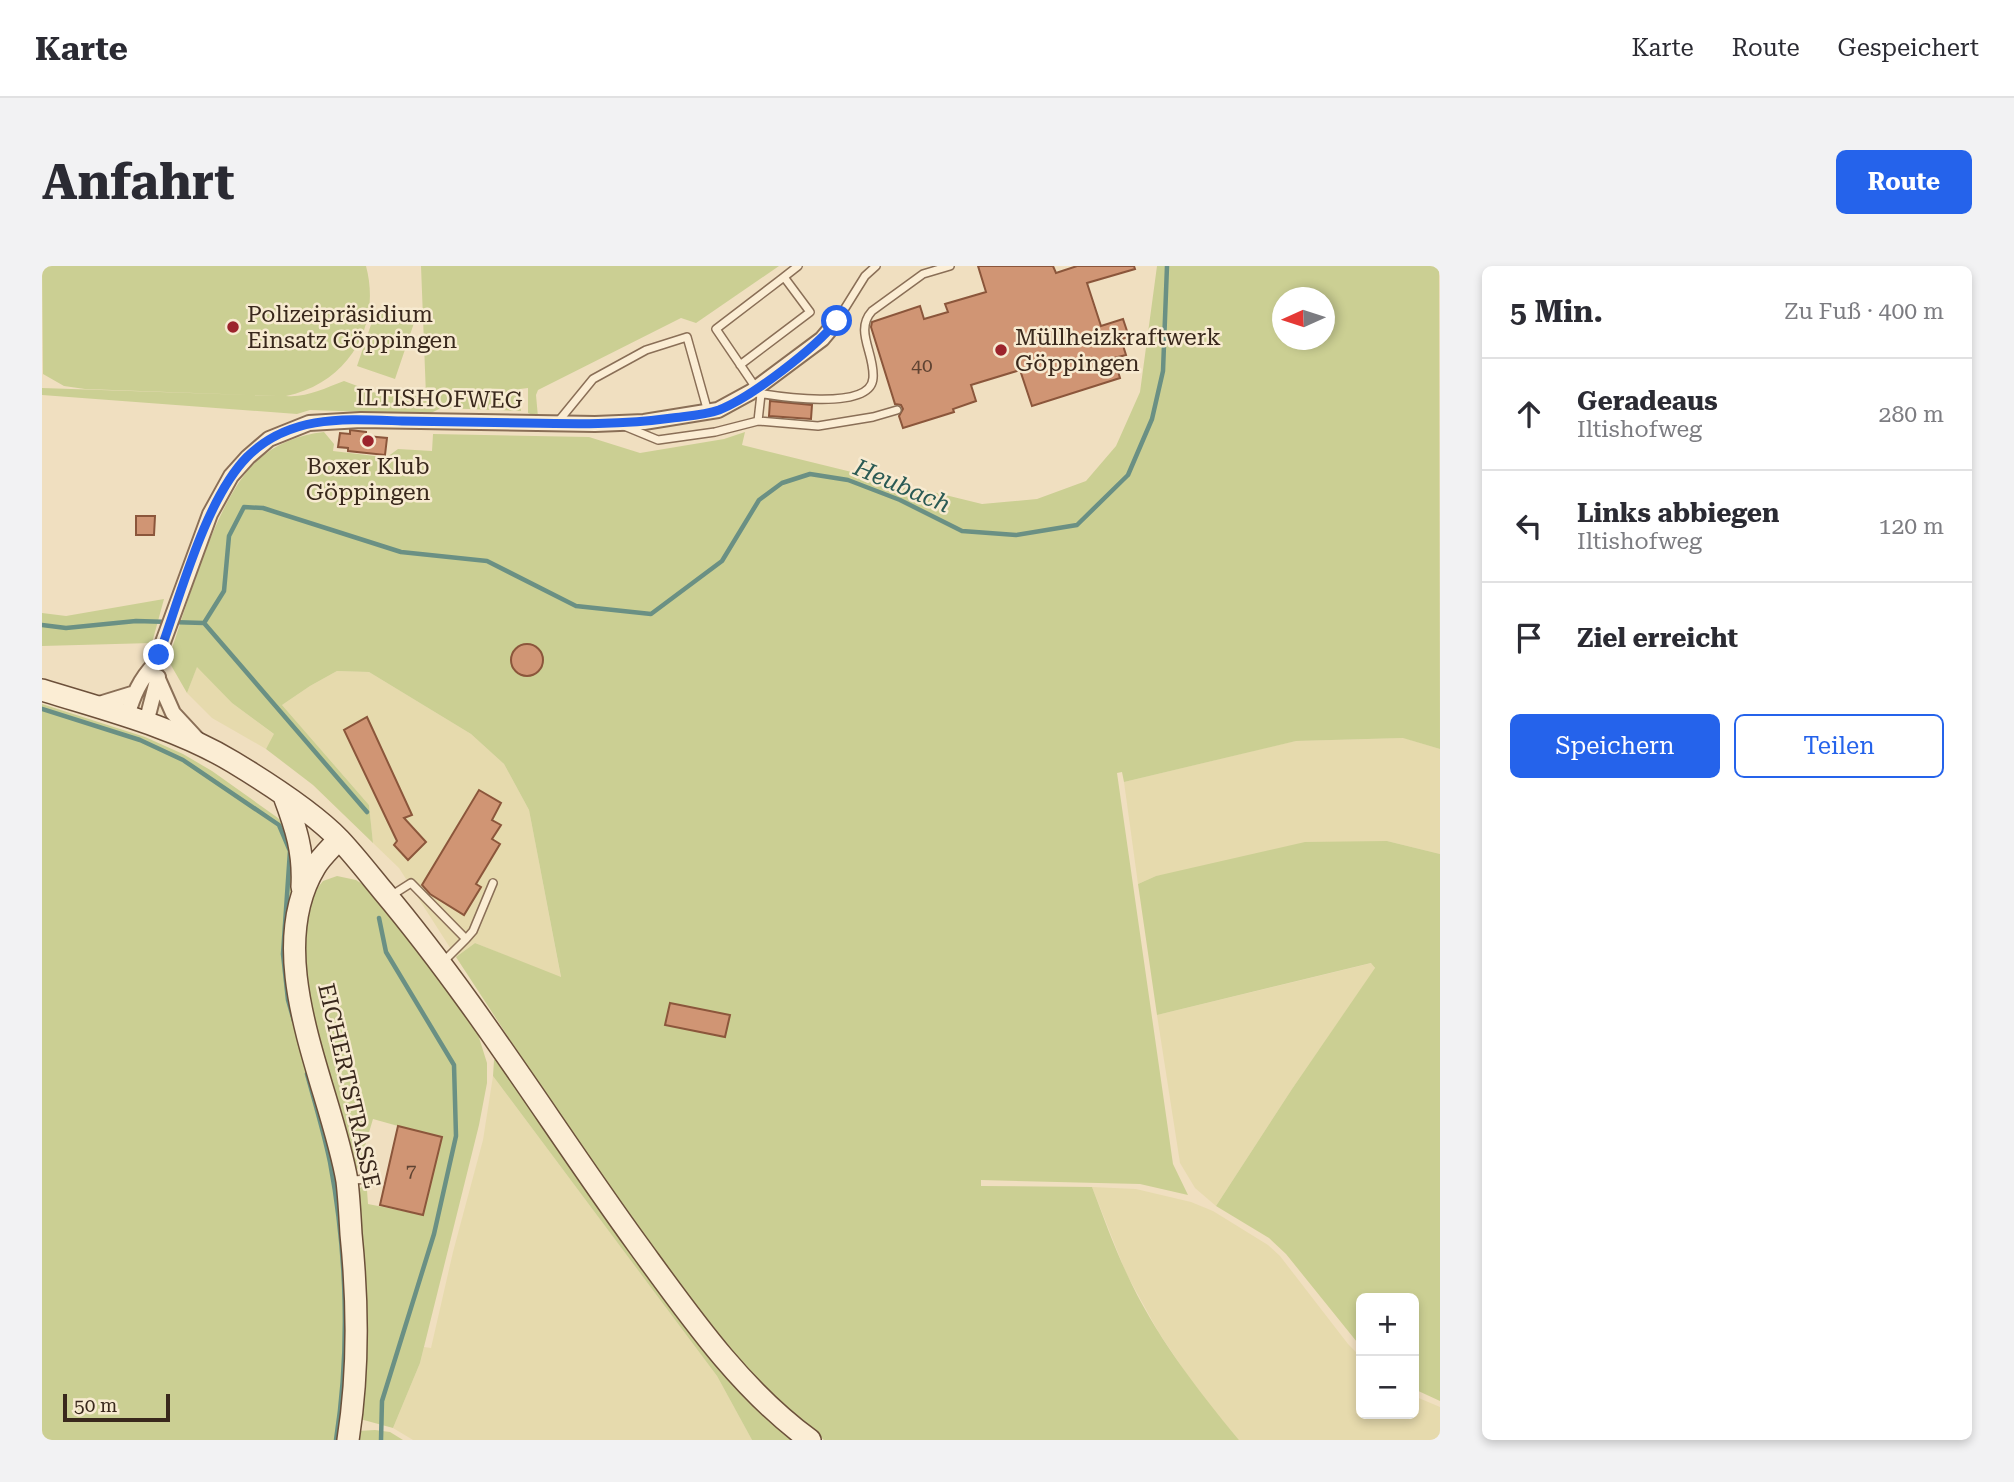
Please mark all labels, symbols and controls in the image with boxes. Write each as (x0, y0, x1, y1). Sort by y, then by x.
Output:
text: Karte (35, 29, 128, 68)
text: Karte (1631, 34, 1694, 62)
text: Route (1732, 34, 1800, 62)
text: Gespeichert (1838, 34, 1979, 62)
button: Route (1836, 150, 1972, 214)
text: Anfahrt (42, 154, 235, 211)
north arrow (1272, 287, 1335, 350)
text: 5 Min. (1510, 294, 1603, 329)
text: Zu Fuß · 400 m (1784, 298, 1944, 325)
place label: Polizeipräsidium Einsatz Göppingen (247, 301, 457, 354)
route start (821, 305, 852, 336)
marker: Polizeipräsidium Einsatz Göppingen (225, 319, 241, 335)
place label: Müllheizkraftwerk Göppingen (1015, 324, 1221, 377)
marker: Müllheizkraftwerk Göppingen (993, 342, 1009, 358)
house number: 40 (911, 354, 933, 377)
street label: ILTISHOFWEG (355, 384, 523, 414)
text: Geradeaus (1577, 386, 1718, 416)
icon: ahead (1510, 395, 1548, 433)
text: 280 m (1879, 401, 1944, 428)
text: Iltishofweg (1577, 416, 1702, 443)
marker: Boxer Klub Göppingen (360, 433, 376, 449)
place label: Boxer Klub Göppingen (306, 453, 431, 506)
water label: Heubach (849, 453, 954, 519)
text: Links abbiegen (1577, 498, 1780, 528)
icon: left (1510, 507, 1548, 545)
text: 120 m (1879, 513, 1944, 540)
text: Iltishofweg (1577, 528, 1702, 555)
icon: arrive (1510, 619, 1548, 657)
text: Ziel erreicht (1577, 623, 1738, 653)
route end (143, 639, 174, 670)
button: Speichern (1510, 714, 1720, 778)
button: Teilen (1734, 714, 1944, 778)
street label: EICHERTSTRASSE (312, 981, 386, 1191)
house number: 7 (406, 1160, 417, 1183)
map controls (1356, 1293, 1419, 1419)
button: + (1356, 1293, 1419, 1356)
button: − (1356, 1356, 1419, 1419)
scale bar (63, 1391, 170, 1423)
text: 50 m (74, 1394, 117, 1417)

